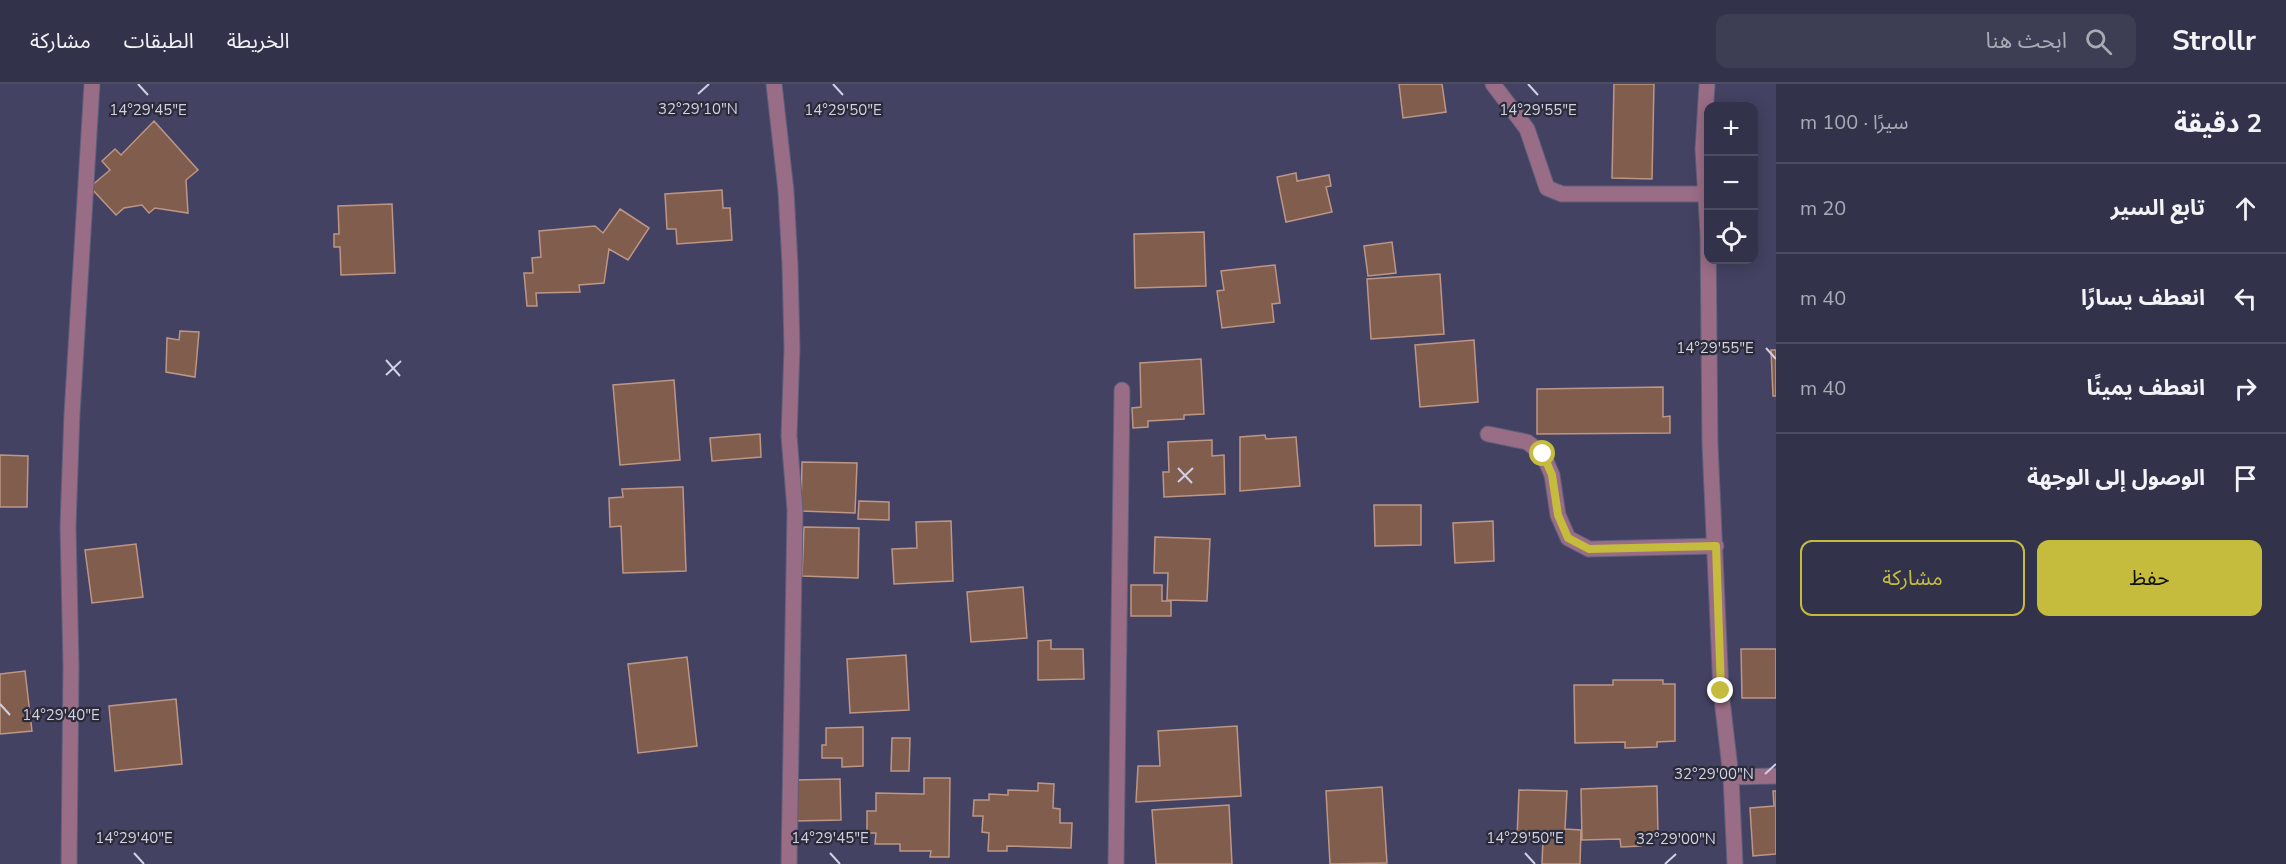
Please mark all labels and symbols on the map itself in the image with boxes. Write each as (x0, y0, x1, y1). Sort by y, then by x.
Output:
text: 32°29'10"N (658, 99, 738, 119)
text: 14°29'45"E (109, 100, 187, 120)
text: 14°29'50"E (804, 100, 882, 120)
text: 14°29'55"E (1499, 100, 1577, 120)
text: 14°29'55"E (1676, 338, 1754, 358)
route start (1529, 440, 1555, 466)
route end (1707, 677, 1733, 703)
text: 14°29'40"E (22, 705, 100, 725)
text: 32°29'00"N (1674, 764, 1754, 784)
text: 14°29'40"E (95, 828, 173, 848)
text: 14°29'45"E (791, 828, 869, 848)
text: 14°29'50"E (1486, 828, 1564, 848)
text: 32°29'00"N (1636, 829, 1716, 849)

